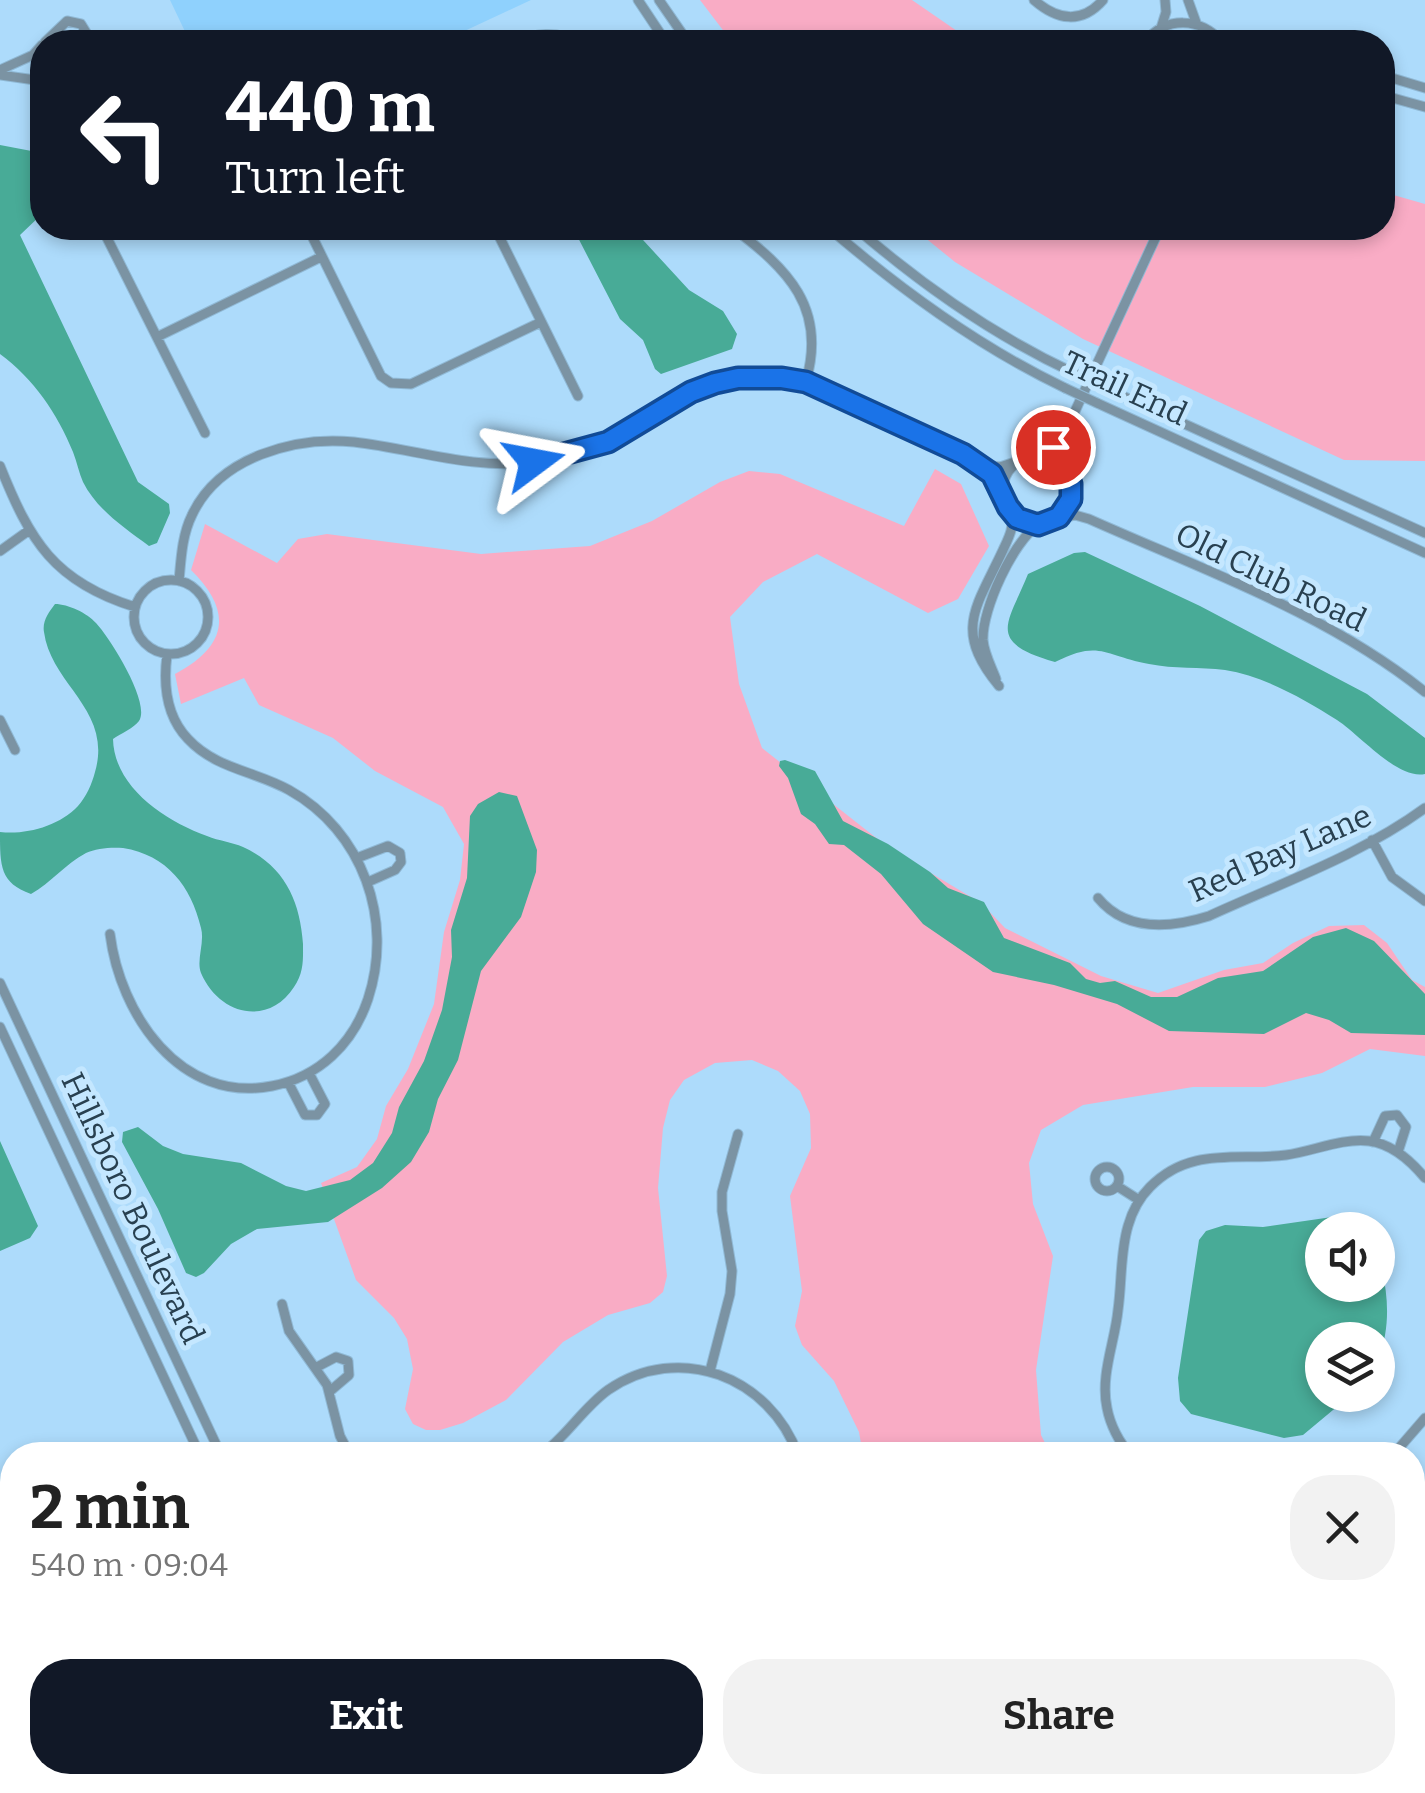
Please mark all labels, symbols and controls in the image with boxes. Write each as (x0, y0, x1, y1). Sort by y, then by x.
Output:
text: 440 m (225, 66, 435, 150)
icon: left (60, 70, 190, 200)
text: Turn left (225, 151, 405, 205)
street label: Trail End (1057, 343, 1193, 433)
pin (1011, 405, 1096, 490)
position arrow (482, 410, 586, 514)
icon: arrive (1026, 420, 1081, 475)
street label: Old Club Road (1170, 515, 1372, 639)
street label: Red Bay Lane (1183, 796, 1377, 910)
street label: Hillsboro Boulevard (54, 1066, 212, 1350)
map controls (1305, 1212, 1395, 1412)
button: sound (1305, 1212, 1395, 1302)
button: layers (1305, 1322, 1395, 1412)
text: 2 min (30, 1472, 190, 1544)
button: close (1290, 1475, 1395, 1580)
text: 540 m · 09:04 (30, 1546, 228, 1584)
button: Exit (30, 1659, 703, 1774)
button: Share (723, 1659, 1395, 1774)

